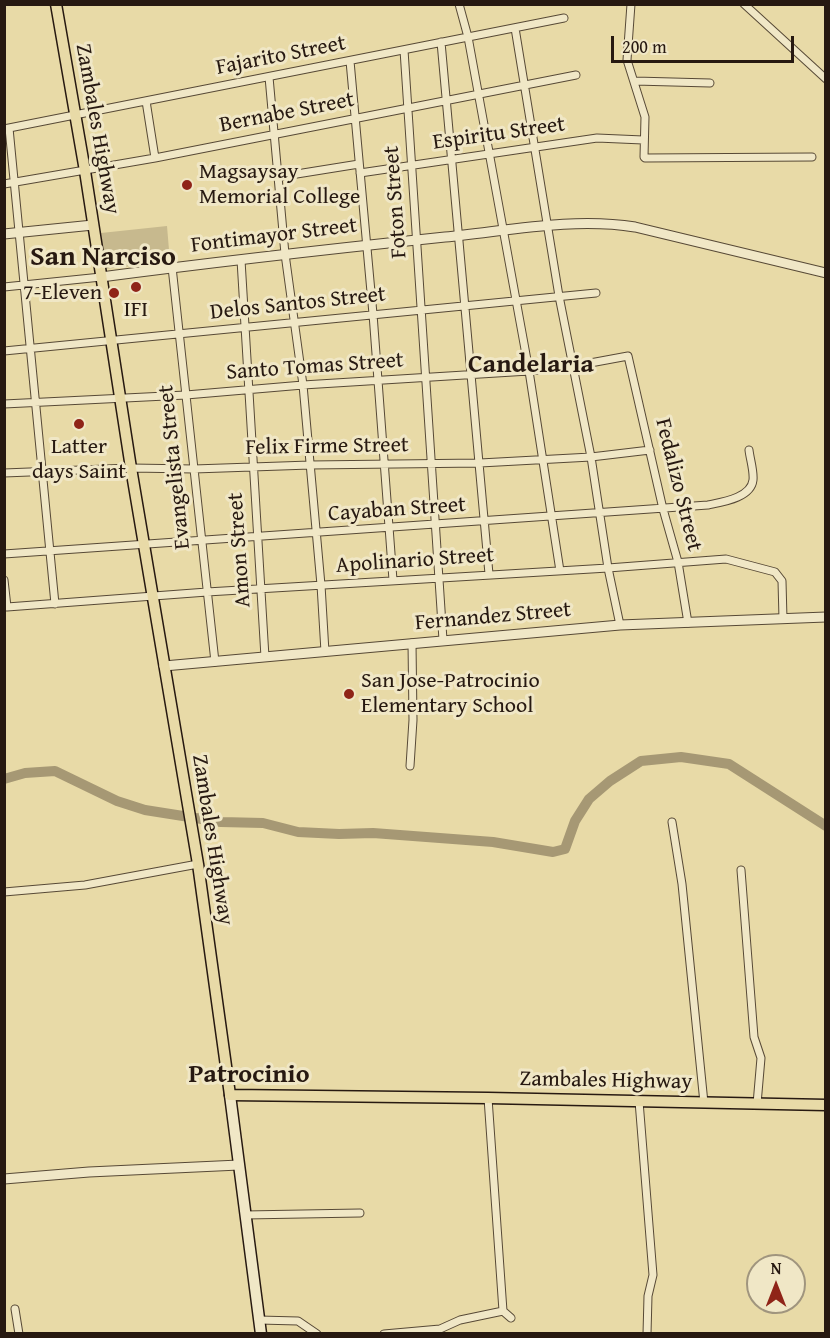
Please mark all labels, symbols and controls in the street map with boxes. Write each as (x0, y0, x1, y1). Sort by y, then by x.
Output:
scale bar (614, 24, 797, 62)
street label: Fajarito Street (214, 31, 348, 81)
text: 200 m (622, 33, 667, 60)
street label: Zambales Highway (69, 42, 125, 216)
street label: Bernabe Street (217, 87, 357, 139)
street label: Espiritu Street (431, 112, 567, 156)
street label: Foton Street (379, 145, 413, 259)
place label: Magsaysay Memorial College (199, 159, 360, 210)
marker: Magsaysay Memorial College (180, 178, 194, 192)
street label: Fontimayor Street (189, 213, 359, 259)
district label: San Narciso (30, 241, 176, 275)
place label: 7-Eleven (23, 280, 102, 306)
marker: IFI (129, 280, 143, 294)
street label: Delos Santos Street (209, 282, 387, 326)
marker: 7-Eleven (107, 286, 121, 300)
place label: IFI (124, 297, 148, 323)
street label: Santo Tomas Street (225, 348, 405, 386)
district label: Candelaria (468, 349, 594, 381)
street label: Evangelista Street (153, 383, 197, 551)
street label: Fedalizo Street (649, 416, 707, 554)
marker: Latter days Saint (72, 417, 86, 431)
street label: Felix Firme Street (245, 432, 409, 462)
place label: Latter days Saint (32, 434, 126, 486)
street label: Amon Street (223, 492, 257, 608)
street label: Cayaban Street (327, 492, 467, 528)
street label: Apolinario Street (335, 542, 495, 580)
street label: Fernandez Street (414, 597, 572, 637)
place label: San Jose-Patrocinio Elementary School (361, 668, 540, 720)
marker: San Jose-Patrocinio Elementary School (342, 687, 356, 701)
street label: Zambales Highway (185, 753, 239, 927)
district label: Patrocinio (189, 1059, 309, 1091)
street label: Zambales Highway (519, 1066, 693, 1096)
north arrow (746, 1254, 806, 1314)
text: N (771, 1256, 781, 1280)

